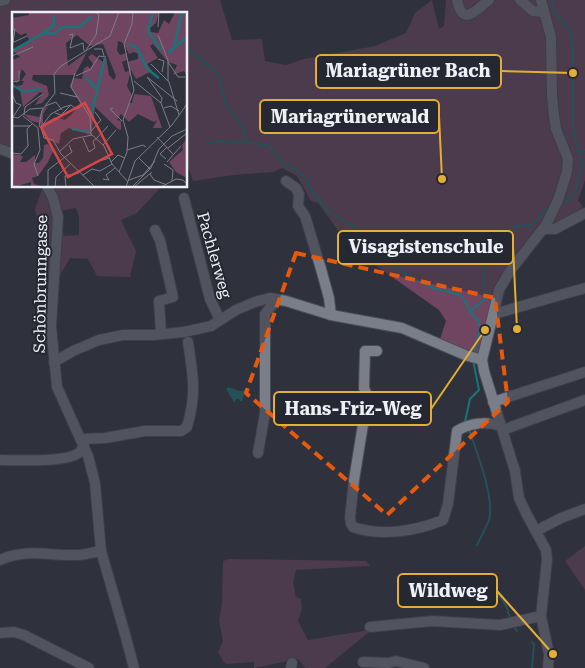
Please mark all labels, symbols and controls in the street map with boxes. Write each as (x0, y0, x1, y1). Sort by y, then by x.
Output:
inset map (12, 12, 188, 188)
callout: Mariagrüner Bach (316, 55, 501, 88)
text: Mariagrüner Bach (325, 60, 491, 81)
callout: Mariagrünerwald (260, 100, 439, 133)
text: Mariagrünerwald (271, 106, 429, 127)
street label: Pachlerweg (193, 210, 236, 301)
street label: Schönbrunngasse (30, 215, 51, 353)
callout: Visagistenschule (338, 231, 513, 264)
text: Visagistenschule (349, 236, 504, 257)
callout: Hans-Friz-Weg (274, 392, 431, 425)
text: Hans-Friz-Weg (284, 398, 422, 419)
callout: Wildweg (398, 574, 497, 607)
text: Wildweg (408, 580, 488, 601)

